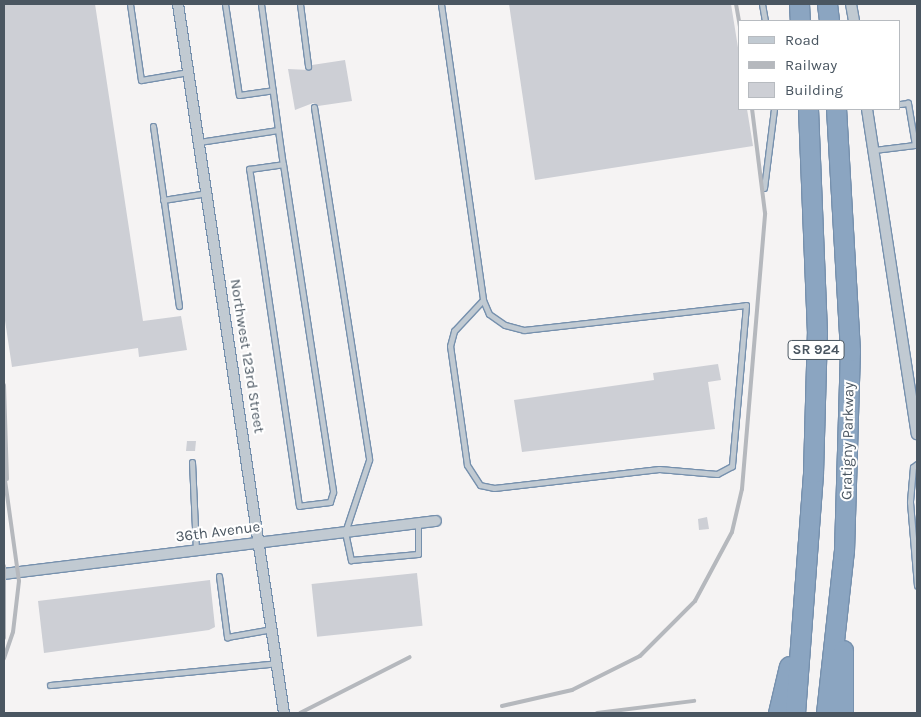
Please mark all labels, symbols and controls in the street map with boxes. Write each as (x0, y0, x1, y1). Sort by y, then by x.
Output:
legend (738, 20, 901, 110)
text: Road (785, 31, 820, 49)
text: Railway (785, 56, 837, 74)
text: Building (785, 81, 843, 99)
street label: Northwest 123rd Street (226, 278, 268, 434)
road number: SR 924 (787, 338, 845, 362)
street label: Gratigny Parkway (838, 382, 858, 500)
street label: 36th Avenue (175, 518, 261, 546)

